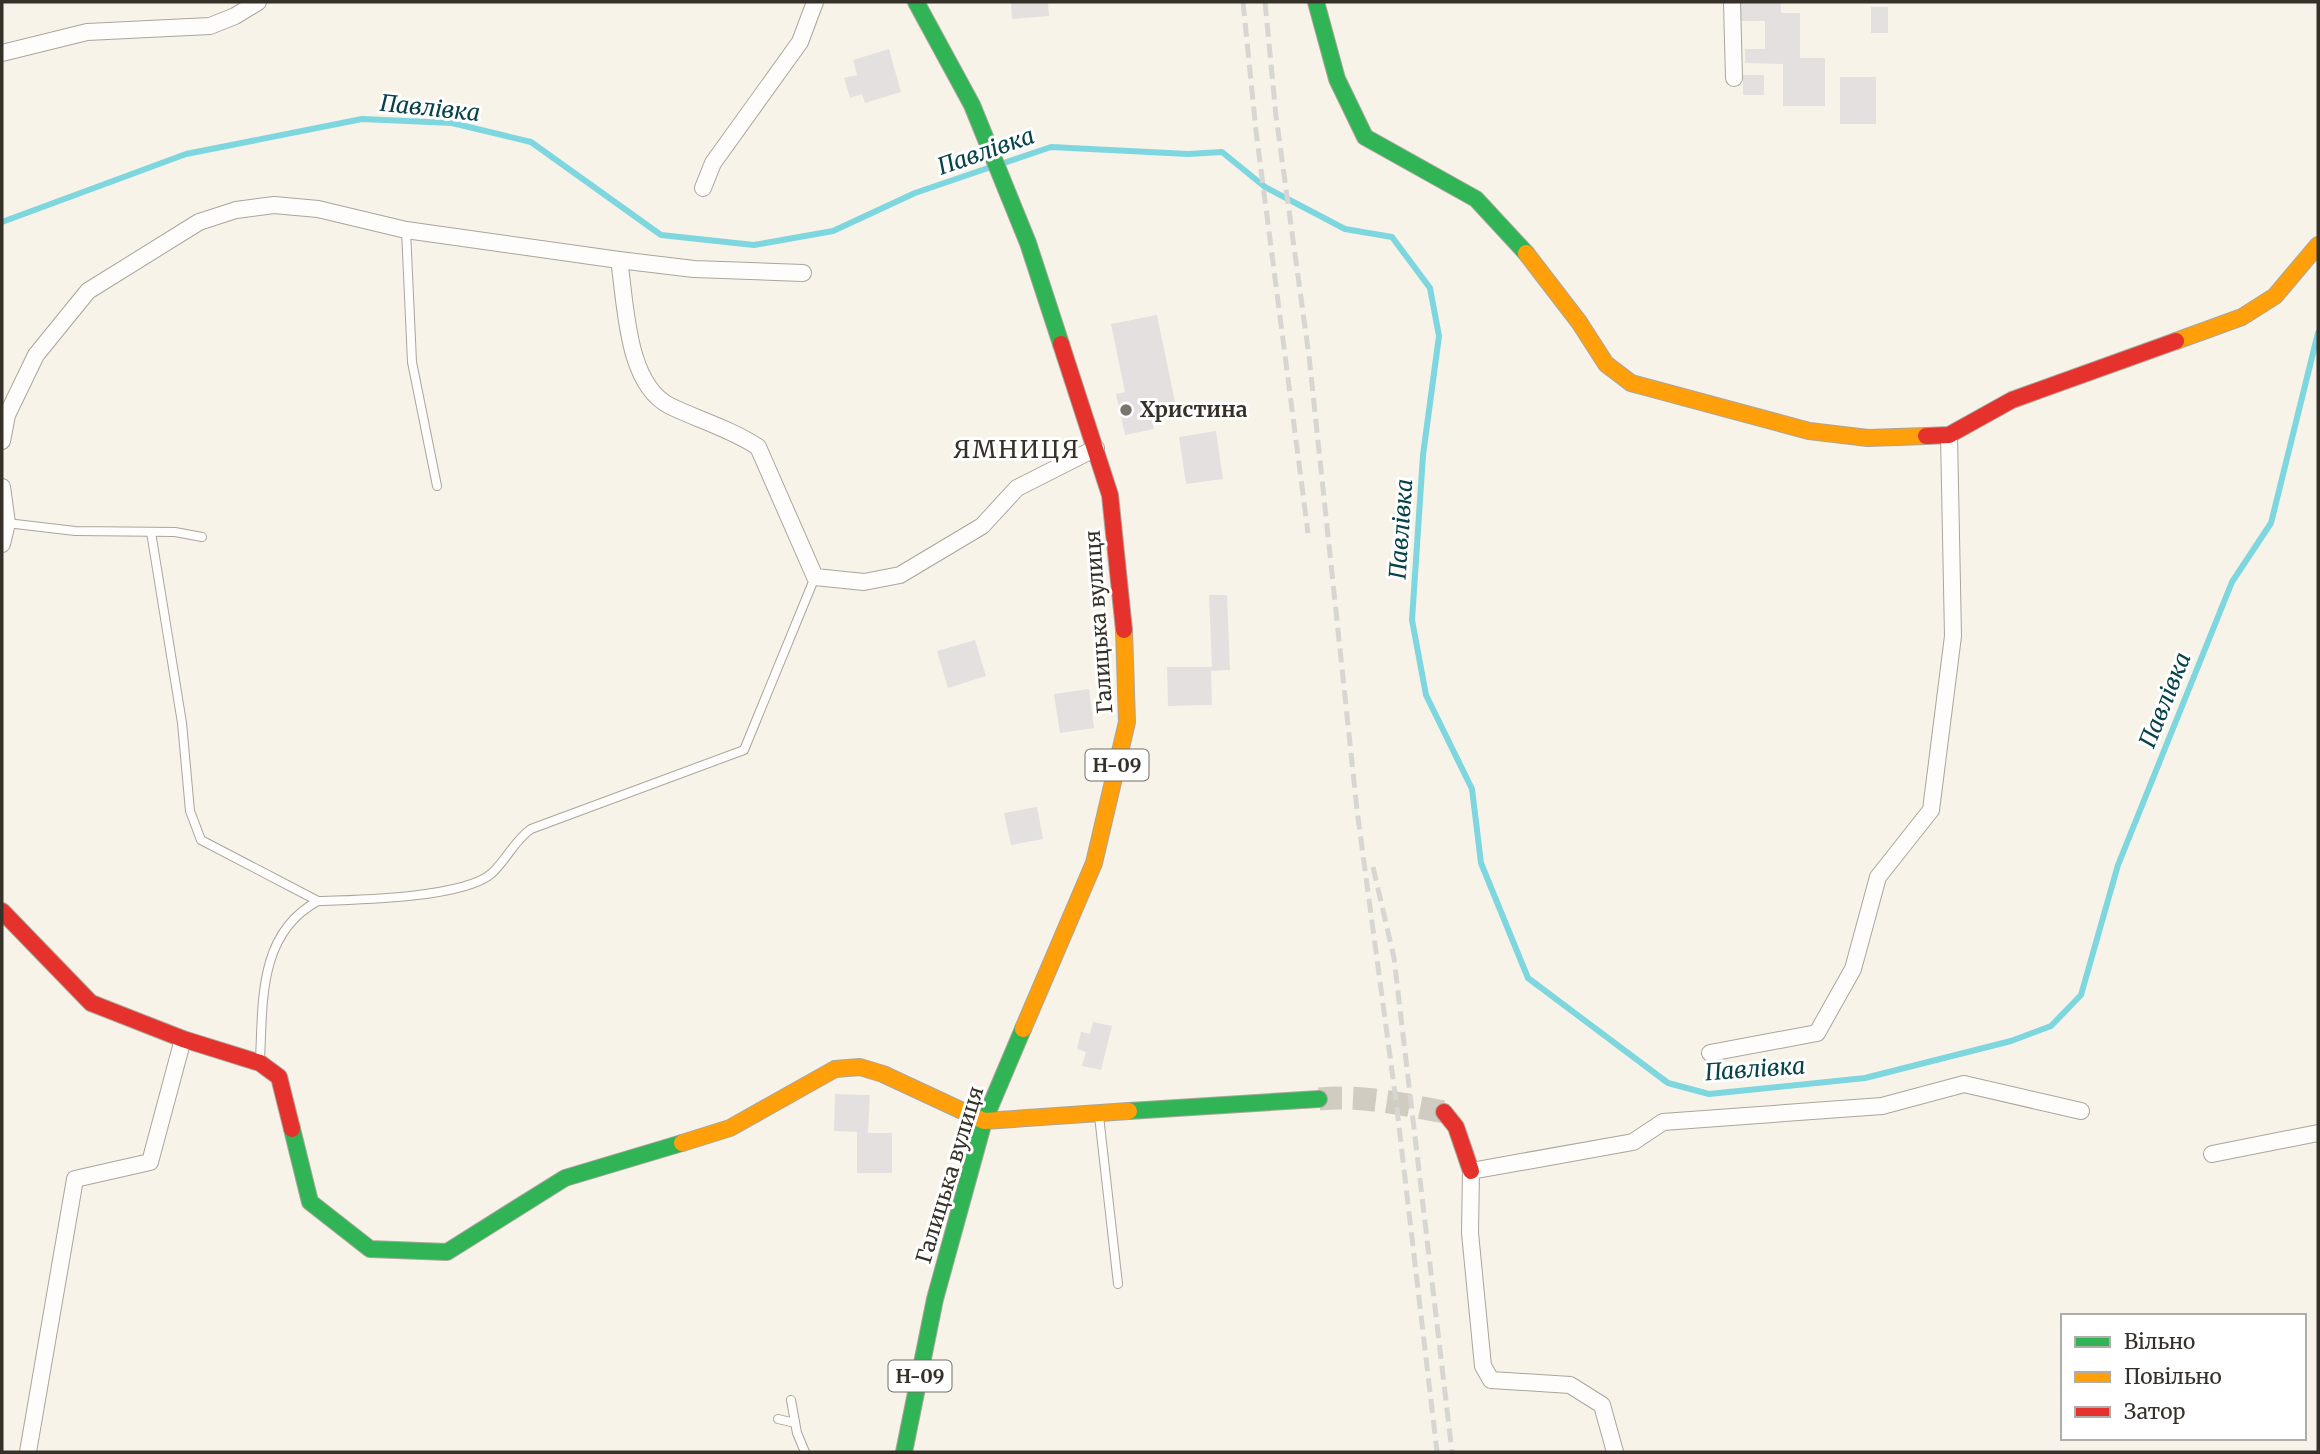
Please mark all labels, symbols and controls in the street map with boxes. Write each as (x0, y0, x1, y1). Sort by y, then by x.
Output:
water label: Павлівка (379, 88, 482, 127)
water label: Павлівка (934, 120, 1038, 181)
place label: Христина (1140, 396, 1248, 423)
marker: Христина (1118, 402, 1134, 418)
district label: ЯМНИЦЯ (953, 434, 1081, 465)
water label: Павлівка (1383, 478, 1418, 580)
street label: Галицька вулиця (1079, 529, 1118, 715)
water label: Павлівка (2132, 648, 2197, 752)
road number: Н-09 (1086, 750, 1148, 780)
water label: Павлівка (1704, 1051, 1806, 1086)
street label: Галицька вулиця (910, 1083, 989, 1267)
legend (2061, 1314, 2306, 1440)
text: Вільно (2124, 1328, 2195, 1355)
road number: Н-09 (888, 1360, 951, 1392)
text: Повільно (2124, 1363, 2222, 1390)
text: Затор (2124, 1398, 2186, 1425)

